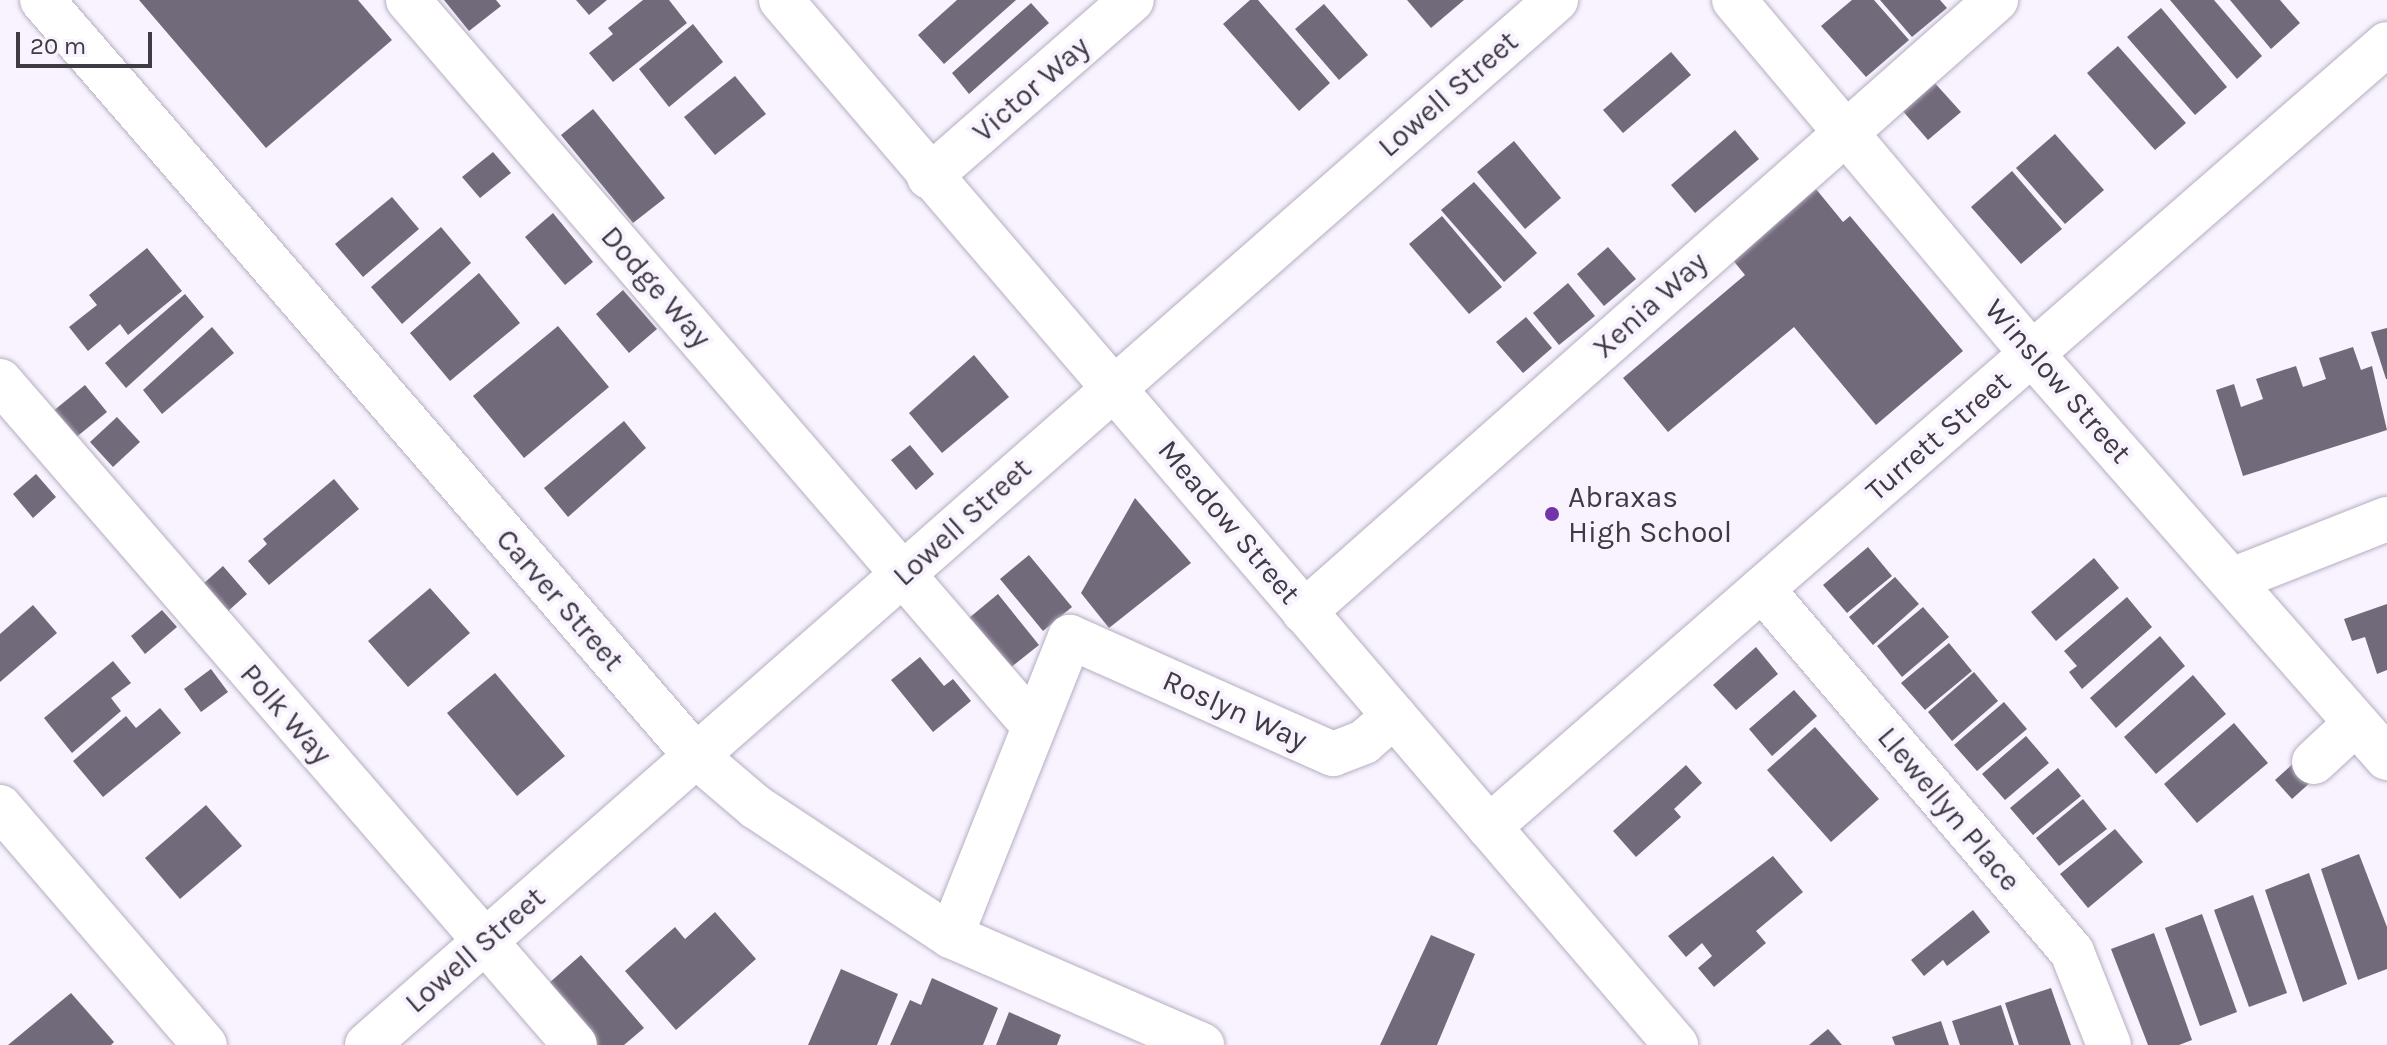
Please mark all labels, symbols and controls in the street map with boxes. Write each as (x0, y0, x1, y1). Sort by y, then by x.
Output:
scale bar (20, 16, 156, 66)
street label: Lowell Street (1371, 23, 1525, 165)
street label: Victor Way (965, 28, 1097, 150)
text: 20 m (30, 32, 86, 60)
street label: Dodge Way (593, 219, 719, 355)
street label: Xenia Way (1585, 244, 1715, 366)
street label: Winslow Street (1977, 292, 2139, 470)
street label: Turrett Street (1858, 363, 2018, 509)
street label: Meadow Street (1150, 433, 1308, 611)
street label: Lowell Street (885, 450, 1039, 594)
place label: Abraxas High School (1568, 479, 1732, 550)
marker: Abraxas High School (1543, 505, 1561, 523)
street label: Carver Street (489, 522, 631, 678)
street label: Polk Way (232, 656, 340, 772)
street label: Roslyn Way (1157, 662, 1313, 758)
street label: Llewellyn Place (1870, 720, 2028, 898)
street label: Lowell Street (398, 879, 552, 1021)

